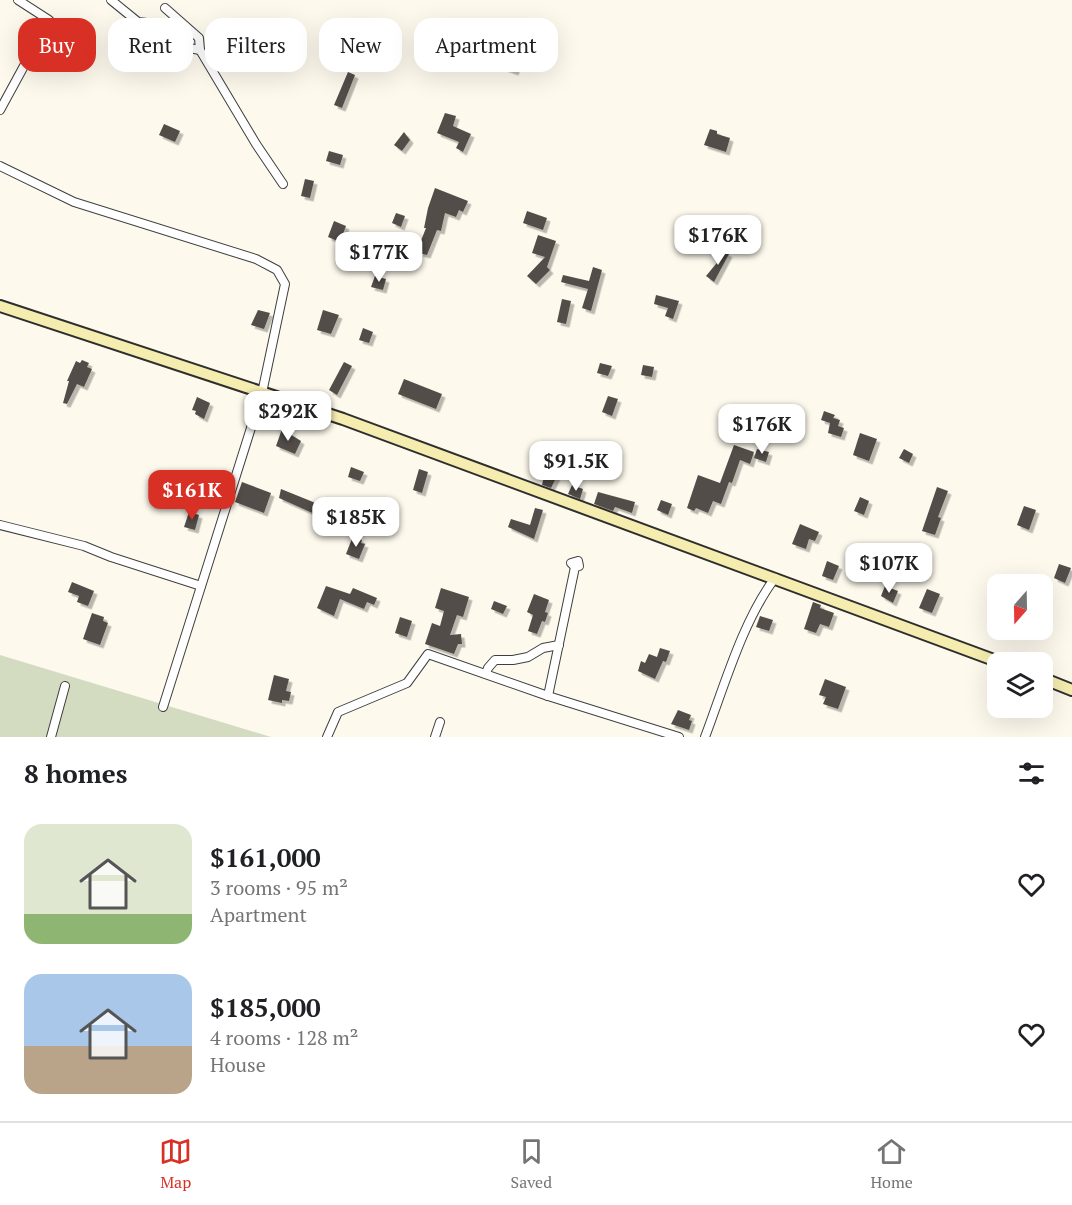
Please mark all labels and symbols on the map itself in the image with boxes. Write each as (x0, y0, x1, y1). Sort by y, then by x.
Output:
pin: $176K (676, 215, 760, 266)
pin: $177K (337, 232, 421, 283)
pin: $292K (246, 391, 330, 442)
pin: $176K (720, 404, 804, 455)
pin: $91.5K (527, 441, 625, 492)
pin: $161K (150, 470, 234, 521)
pin: $185K (314, 497, 398, 548)
pin: $107K (847, 543, 931, 594)
north arrow (987, 574, 1053, 640)

